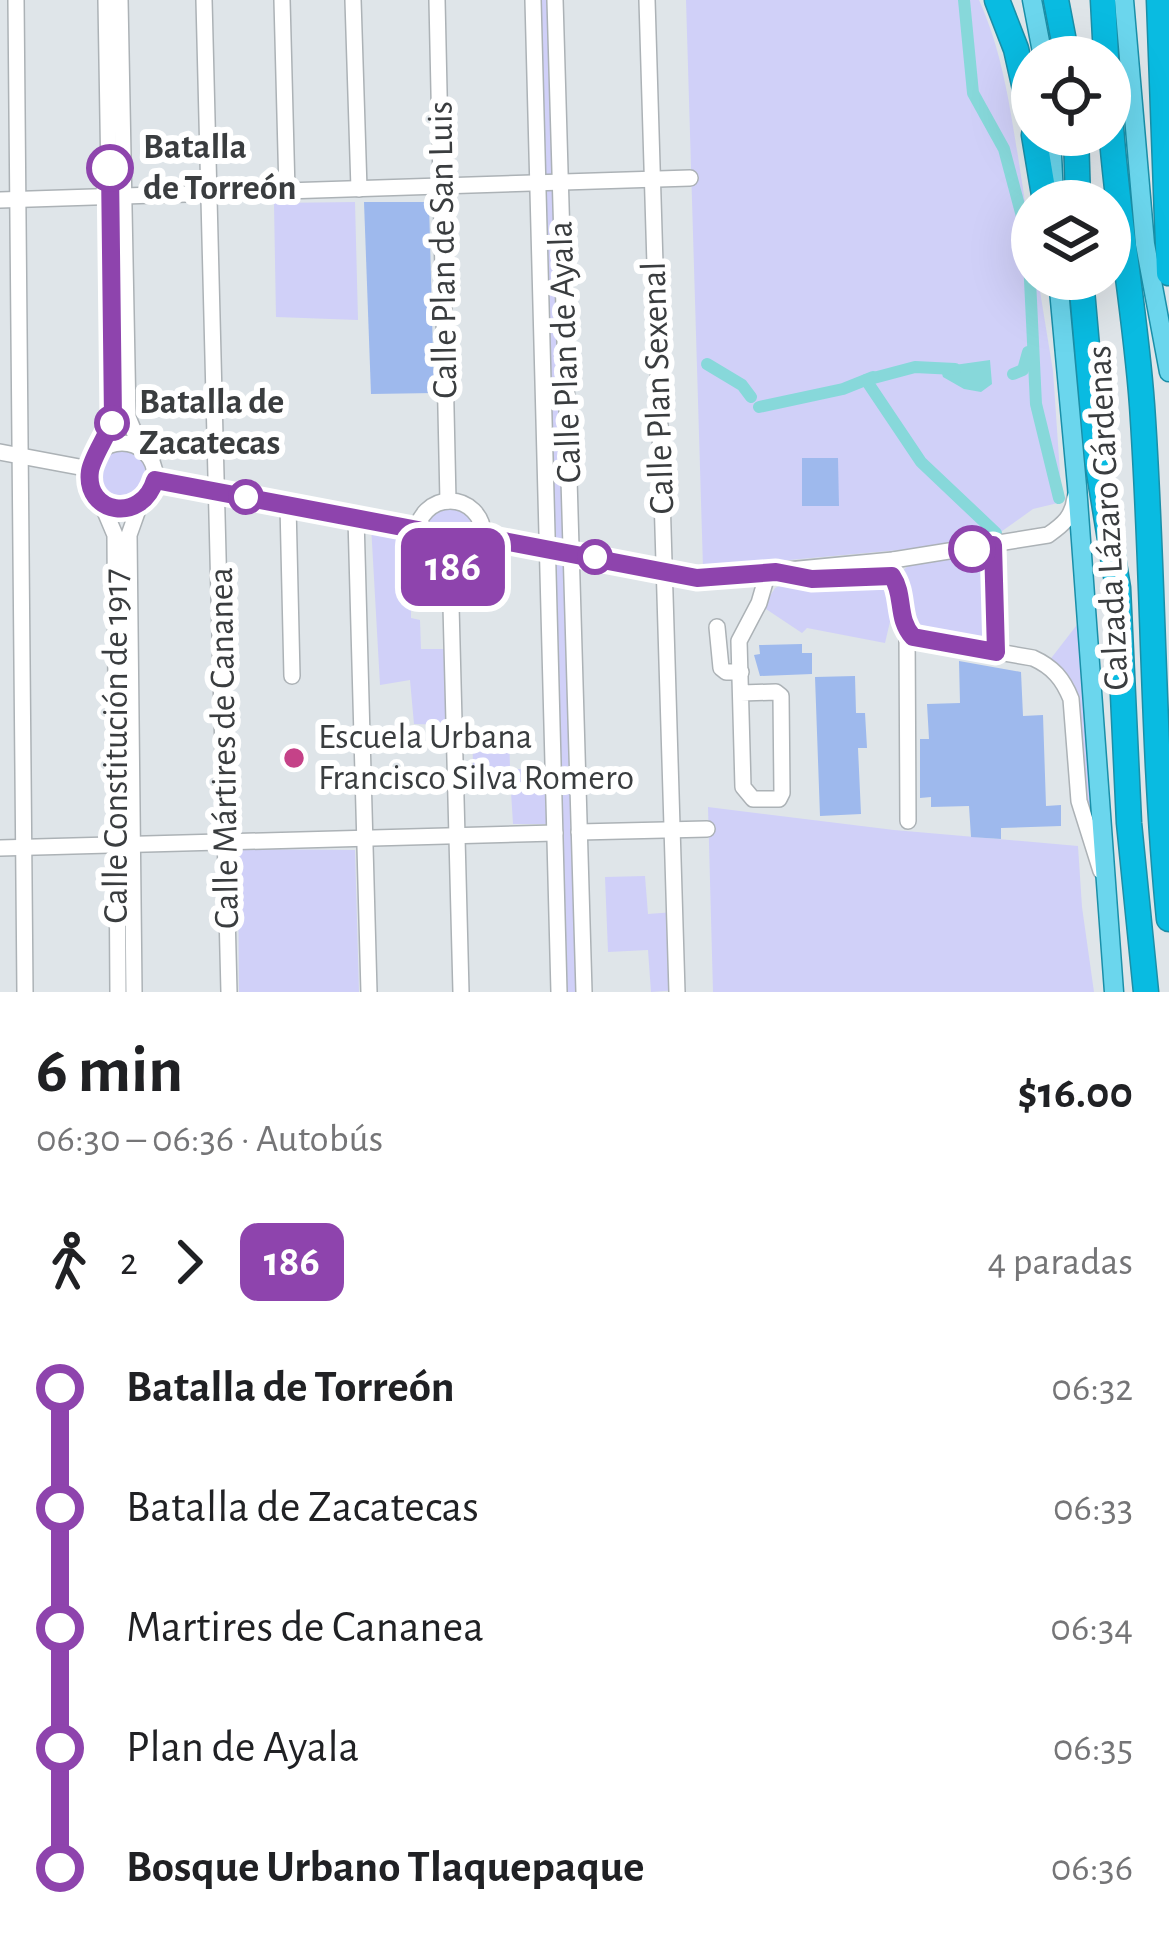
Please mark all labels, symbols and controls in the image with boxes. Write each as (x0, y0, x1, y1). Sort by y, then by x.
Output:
map controls (1011, 36, 1131, 300)
button: locate (1011, 36, 1131, 156)
street label: Calle Plan de San Luis (422, 101, 464, 399)
place label: Batalla de Torreón (143, 129, 296, 206)
marker: Batalla de Torreón (88, 146, 132, 190)
button: layers (1011, 180, 1131, 300)
street label: Calle Plan de Ayala (542, 220, 588, 484)
street label: Calle Plan Sexenal (636, 261, 680, 515)
street label: Calzada Lázaro Cárdenas (1081, 345, 1135, 691)
place label: Batalla de Zacatecas (139, 384, 284, 461)
marker: Batalla de Zacatecas (96, 407, 128, 439)
unlabelled marker (230, 481, 262, 513)
unlabelled marker (950, 527, 994, 571)
line badge: 186 (384, 528, 522, 606)
unlabelled marker (579, 541, 611, 573)
text: 186 (425, 546, 481, 588)
street label: Calle Mártires de Cananea (203, 567, 245, 929)
street label: Calle Constitución de 1917 (98, 568, 134, 924)
place label: Escuela Urbana Francisco Silva Romero (318, 719, 634, 796)
marker: Escuela Urbana Francisco Silva Romero (281, 745, 307, 771)
text: 6 min (36, 1038, 183, 1104)
text: $16.00 (1018, 1071, 1133, 1116)
text: 06:30 – 06:36 · Autobús (36, 1120, 383, 1159)
icon: walk (36, 1229, 102, 1295)
icon: forward (156, 1229, 222, 1295)
text: 186 (264, 1241, 320, 1283)
text: 2 (120, 1243, 138, 1282)
text: 4 paradas (987, 1243, 1133, 1282)
text: Batalla de Torreón (126, 1365, 454, 1410)
text: 06:32 (1051, 1369, 1133, 1408)
text: Batalla de Zacatecas (126, 1485, 479, 1530)
text: 06:33 (1053, 1489, 1133, 1528)
text: Martires de Cananea (126, 1605, 484, 1650)
text: 06:34 (1050, 1609, 1133, 1648)
text: Plan de Ayala (126, 1725, 359, 1770)
text: 06:35 (1053, 1729, 1133, 1768)
text: Bosque Urbano Tlaquepaque (126, 1845, 645, 1890)
text: 06:36 (1051, 1849, 1133, 1888)

